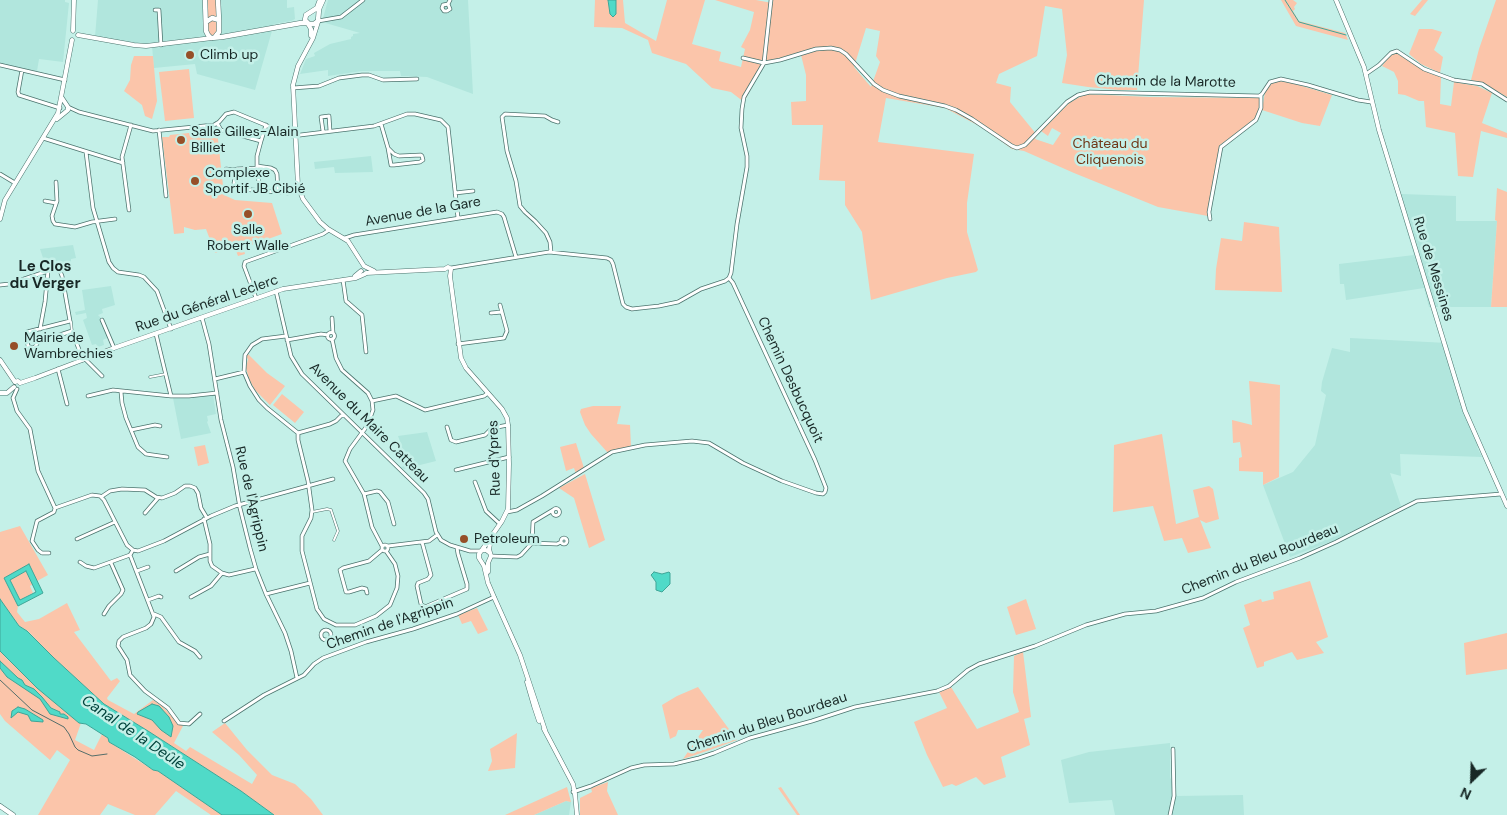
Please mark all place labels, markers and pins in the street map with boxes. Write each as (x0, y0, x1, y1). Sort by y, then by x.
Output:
place label: Climb up (200, 47, 258, 63)
marker: Climb up (184, 49, 196, 61)
place label: Salle Gilles-Alain Billiet (191, 124, 298, 156)
marker: Salle Gilles-Alain Billiet (175, 134, 187, 146)
place label: Complexe Sportif JB Cibié (205, 165, 305, 198)
marker: Complexe Sportif JB Cibié (189, 175, 201, 187)
marker: Salle Robert Walle (242, 208, 254, 220)
place label: Salle Robert Walle (207, 222, 289, 254)
place label: Mairie de Wambrechies (24, 330, 113, 362)
marker: Mairie de Wambrechies (8, 340, 20, 352)
place label: Petroleum (474, 531, 540, 547)
marker: Petroleum (458, 533, 470, 545)

